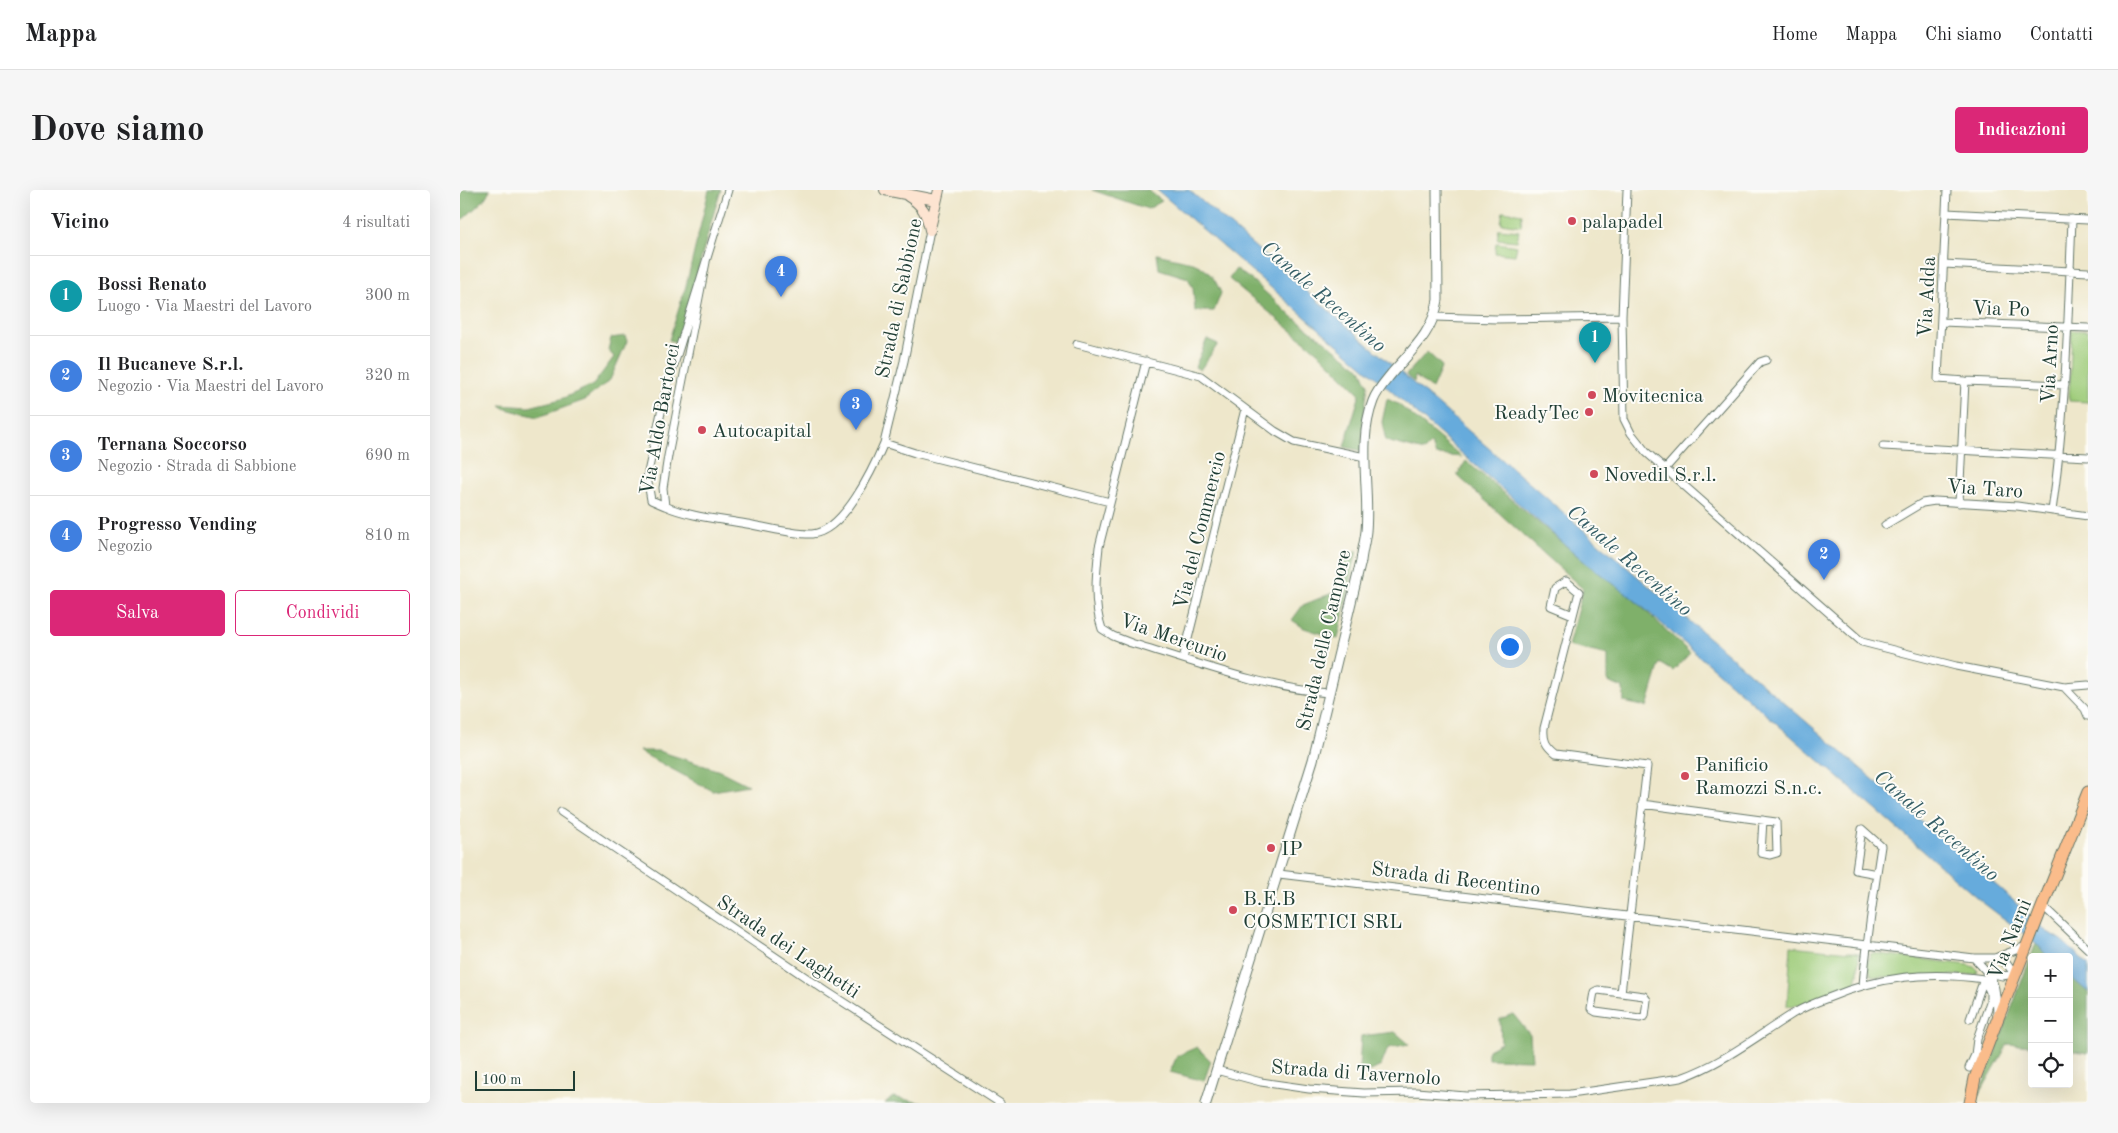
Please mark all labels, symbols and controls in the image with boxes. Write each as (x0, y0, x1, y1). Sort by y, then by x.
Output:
text: Mappa (25, 23, 97, 47)
text: Home (1772, 26, 1818, 44)
text: Mappa (1846, 26, 1897, 44)
text: Chi siamo (1925, 26, 2002, 44)
text: Contatti (2030, 26, 2093, 44)
button: Indicazioni (1955, 107, 2088, 153)
text: Dove siamo (30, 113, 205, 148)
text: Vicino (50, 212, 109, 233)
place label: palapadel (1582, 213, 1663, 233)
text: 4 risultati (342, 215, 410, 231)
marker: palapadel (1566, 215, 1578, 227)
street label: Strada di Sabbione (873, 217, 927, 380)
water label: Canale Recentino (1257, 237, 1389, 357)
pin: 4 (765, 256, 797, 297)
street label: Via Adda (1916, 256, 1940, 338)
text: Bossi Renato (97, 276, 207, 295)
text: 1 (61, 288, 71, 304)
text: 300 m (365, 288, 410, 304)
text: Luogo · Via Maestri del Lavoro (97, 299, 312, 315)
street label: Via Po (1972, 299, 2030, 321)
pin: 1 (1579, 322, 1611, 363)
street label: Via Arno (2039, 324, 2063, 404)
street label: Via Aldo Bartocci (638, 342, 684, 497)
text: Il Bucaneve S.r.l. (97, 356, 244, 375)
text: 2 (61, 368, 71, 384)
text: 320 m (365, 368, 410, 384)
text: Negozio · Via Maestri del Lavoro (97, 379, 324, 395)
place label: Movitecnica (1602, 387, 1704, 407)
pin: 3 (840, 389, 872, 430)
marker: Movitecnica (1586, 389, 1598, 401)
place label: ReadyTec (1494, 404, 1579, 424)
marker: ReadyTec (1583, 406, 1595, 418)
place label: Autocapital (712, 422, 812, 442)
marker: Autocapital (696, 424, 708, 436)
text: Ternana Soccorso (97, 436, 247, 455)
text: 3 (61, 448, 71, 464)
text: 690 m (365, 448, 410, 464)
street label: Via del Commercio (1172, 449, 1230, 612)
text: Negozio · Strada di Sabbione (97, 459, 296, 475)
place label: Novedil S.r.l. (1604, 466, 1717, 486)
marker: Novedil S.r.l. (1588, 468, 1600, 480)
street label: Via Taro (1946, 477, 2024, 503)
water label: Canale Recentino (1563, 501, 1695, 621)
text: Progresso Vending (97, 516, 256, 535)
text: 4 (61, 528, 71, 544)
text: 810 m (365, 528, 410, 544)
text: Negozio (97, 539, 153, 555)
pin: 2 (1808, 539, 1840, 580)
street label: Strada delle Campore (1294, 548, 1356, 733)
button: Salva (50, 590, 225, 636)
button: Condividi (235, 590, 410, 636)
street label: Via Mercurio (1117, 611, 1230, 667)
your location (1497, 634, 1523, 660)
place label: Panificio Ramozzi S.n.c. (1695, 756, 1822, 799)
water label: Canale Recentino (1870, 766, 2002, 886)
marker: Panificio Ramozzi S.n.c. (1679, 770, 1691, 782)
place label: IP (1281, 840, 1302, 860)
marker: IP (1265, 842, 1277, 854)
street label: Strada di Recentino (1370, 860, 1541, 900)
place label: B.E.B COSMETICI SRL (1243, 890, 1403, 933)
street label: Strada dei Laghetti (713, 893, 863, 1003)
street label: Via Narni (1986, 897, 2036, 983)
marker: B.E.B COSMETICI SRL (1227, 904, 1239, 916)
map controls (2028, 953, 2073, 1088)
button: + (2028, 953, 2073, 998)
button: − (2028, 998, 2073, 1043)
button: locate (2028, 1043, 2073, 1088)
street label: Strada di Tavernolo (1270, 1058, 1442, 1090)
scale bar (475, 1068, 575, 1091)
text: 100 m (482, 1073, 521, 1087)

